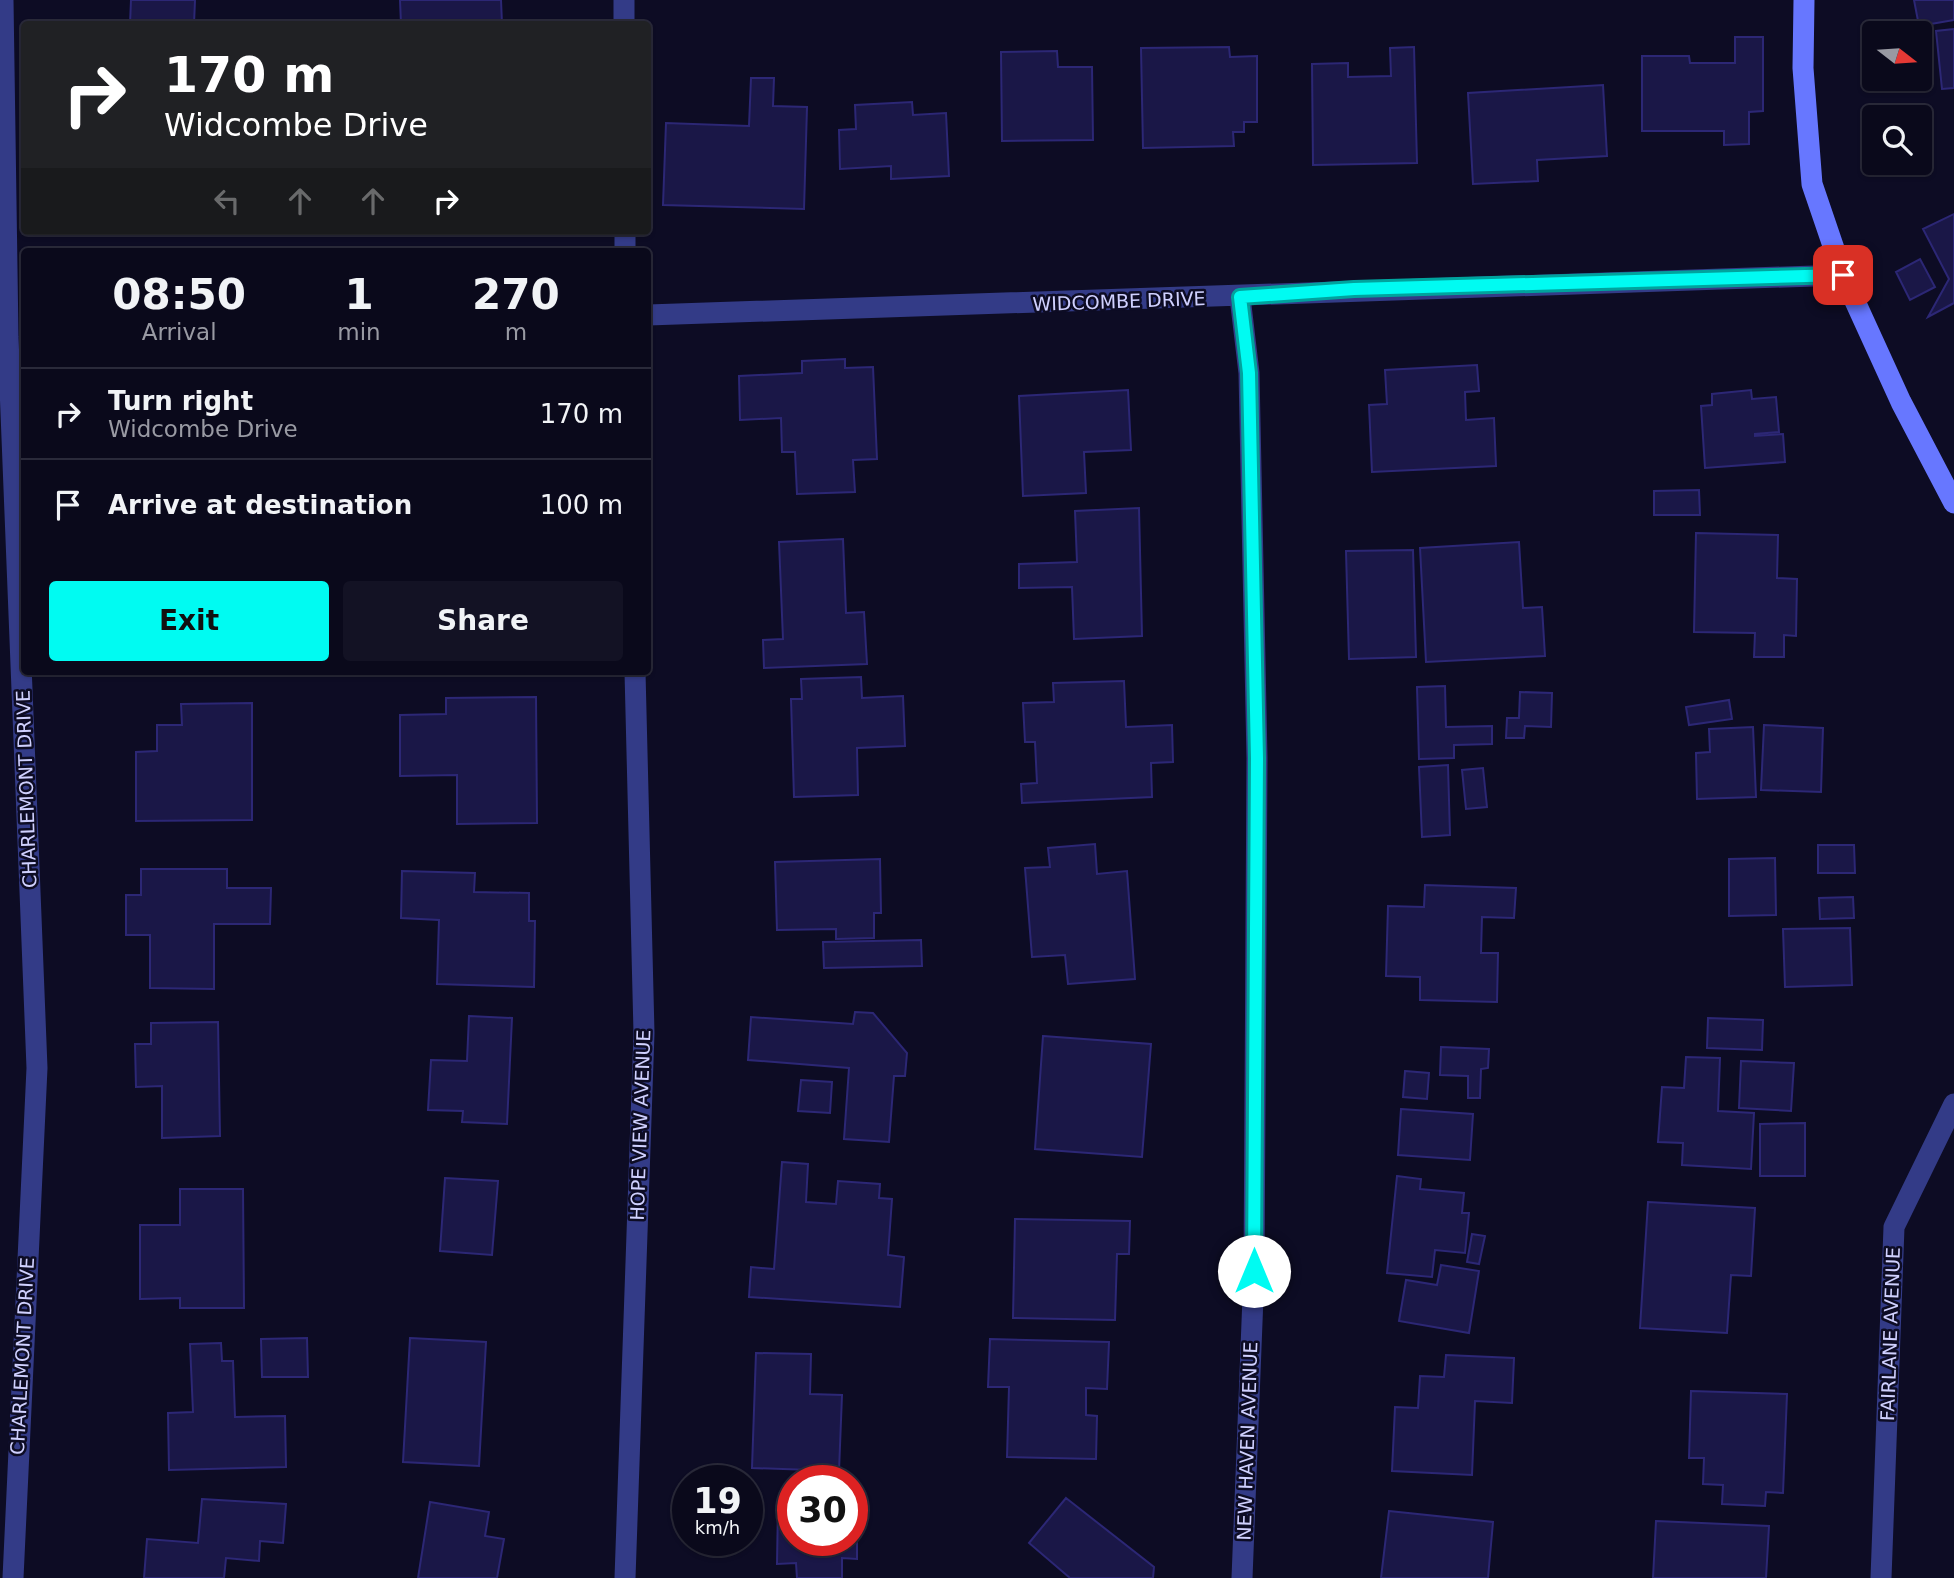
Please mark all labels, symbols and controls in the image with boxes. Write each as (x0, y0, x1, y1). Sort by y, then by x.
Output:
north arrow (1862, 21, 1932, 91)
map controls (1862, 21, 1932, 175)
text: 170 m (164, 47, 334, 104)
icon: right (49, 49, 140, 140)
button: search (1862, 105, 1932, 175)
text: Widcombe Drive (164, 106, 428, 144)
icon: left (208, 182, 246, 220)
icon: ahead (281, 182, 319, 220)
icon: ahead (354, 182, 392, 220)
icon: right (427, 182, 465, 220)
pin (1813, 245, 1873, 305)
icon: arrive (1824, 256, 1862, 294)
text: 08:50 (112, 270, 246, 319)
text: 1 (344, 270, 374, 319)
text: 270 (472, 270, 560, 319)
street label: WIDCOMBE DRIVE (1032, 287, 1206, 315)
text: Arrival (142, 319, 217, 345)
text: min (337, 319, 381, 345)
text: m (505, 319, 527, 345)
text: Turn right (108, 386, 253, 416)
icon: right (49, 395, 87, 433)
text: 170 m (540, 399, 623, 429)
text: Widcombe Drive (108, 416, 298, 442)
icon: arrive (49, 486, 87, 524)
text: Arrive at destination (108, 490, 412, 520)
text: 100 m (540, 490, 623, 520)
button: Exit (49, 581, 329, 661)
button: Share (343, 581, 623, 661)
street label: CHARLEMONT DRIVE (12, 690, 40, 888)
street label: HOPE VIEW AVENUE (626, 1029, 654, 1221)
position arrow (1217, 1234, 1291, 1308)
street label: FAIRLANE AVENUE (1876, 1247, 1904, 1421)
street label: CHARLEMONT DRIVE (6, 1257, 38, 1455)
street label: NEW HAVEN AVENUE (1233, 1341, 1261, 1541)
speed limit sign: 30 (777, 1465, 868, 1556)
text: 19 (693, 1481, 742, 1521)
text: km/h (695, 1517, 740, 1538)

